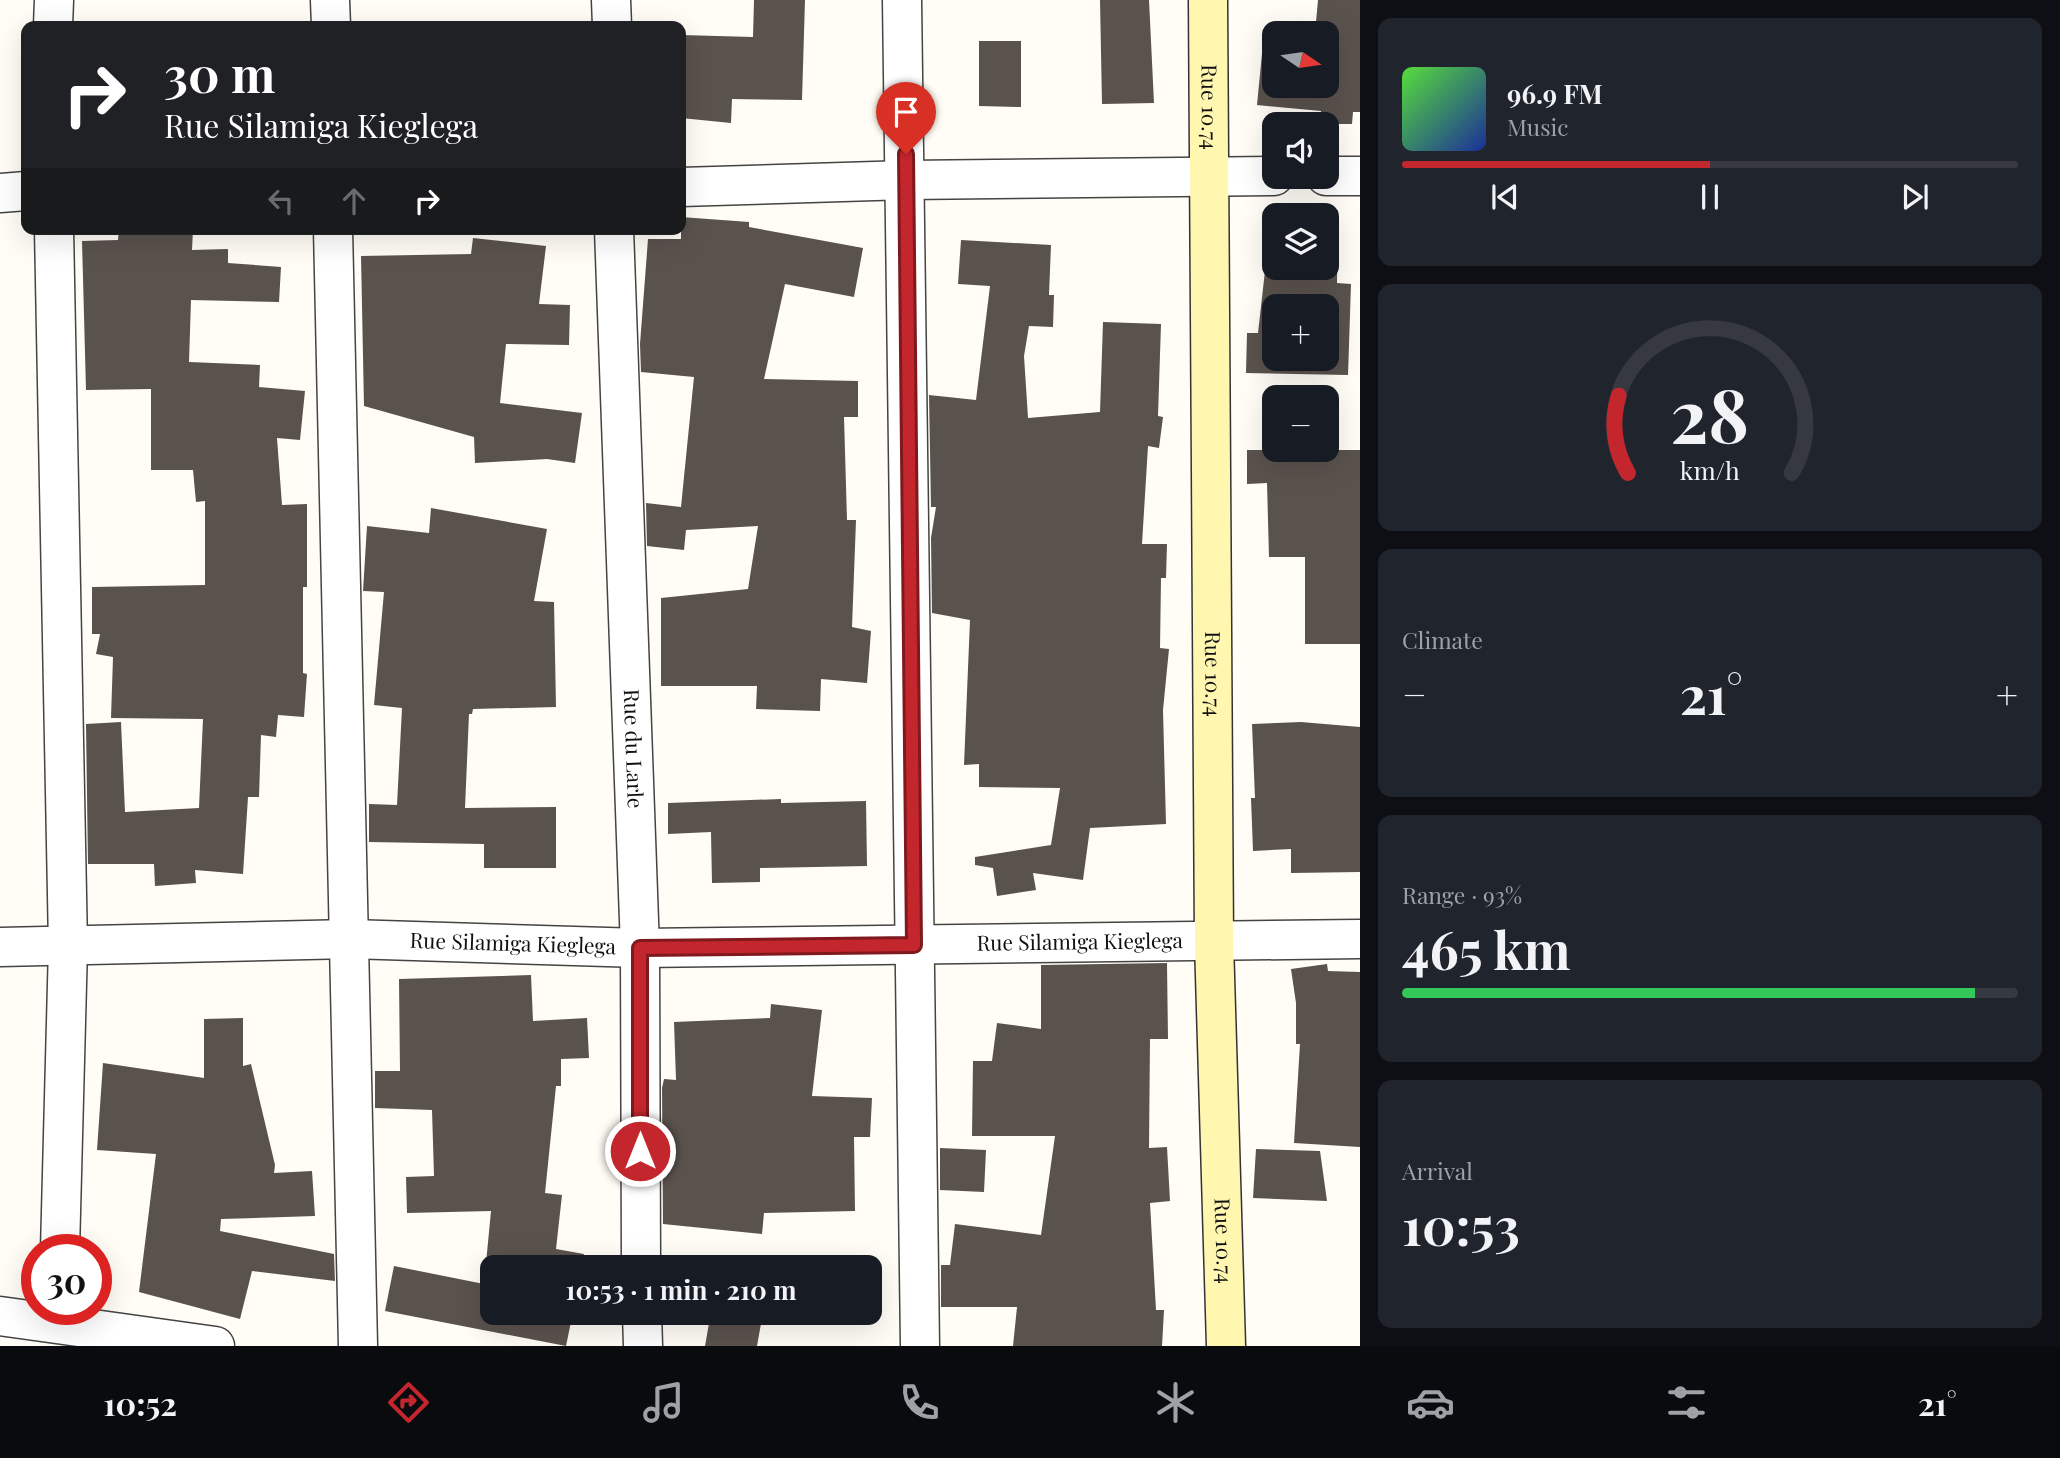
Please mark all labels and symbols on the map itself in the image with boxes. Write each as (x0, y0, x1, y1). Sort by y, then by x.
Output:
north arrow (1262, 21, 1339, 98)
street label: Rue 10.74 (1196, 64, 1225, 150)
pin (876, 82, 936, 154)
street label: Rue 10.74 (1200, 631, 1229, 717)
street label: Rue du Larle (619, 688, 651, 809)
street label: Rue Silamiga Kieglega (409, 925, 617, 959)
street label: Rue Silamiga Kieglega (976, 925, 1184, 956)
position arrow (603, 1114, 677, 1188)
street label: Rue 10.74 (1210, 1198, 1240, 1284)
speed limit sign: 30 (21, 1234, 112, 1325)

